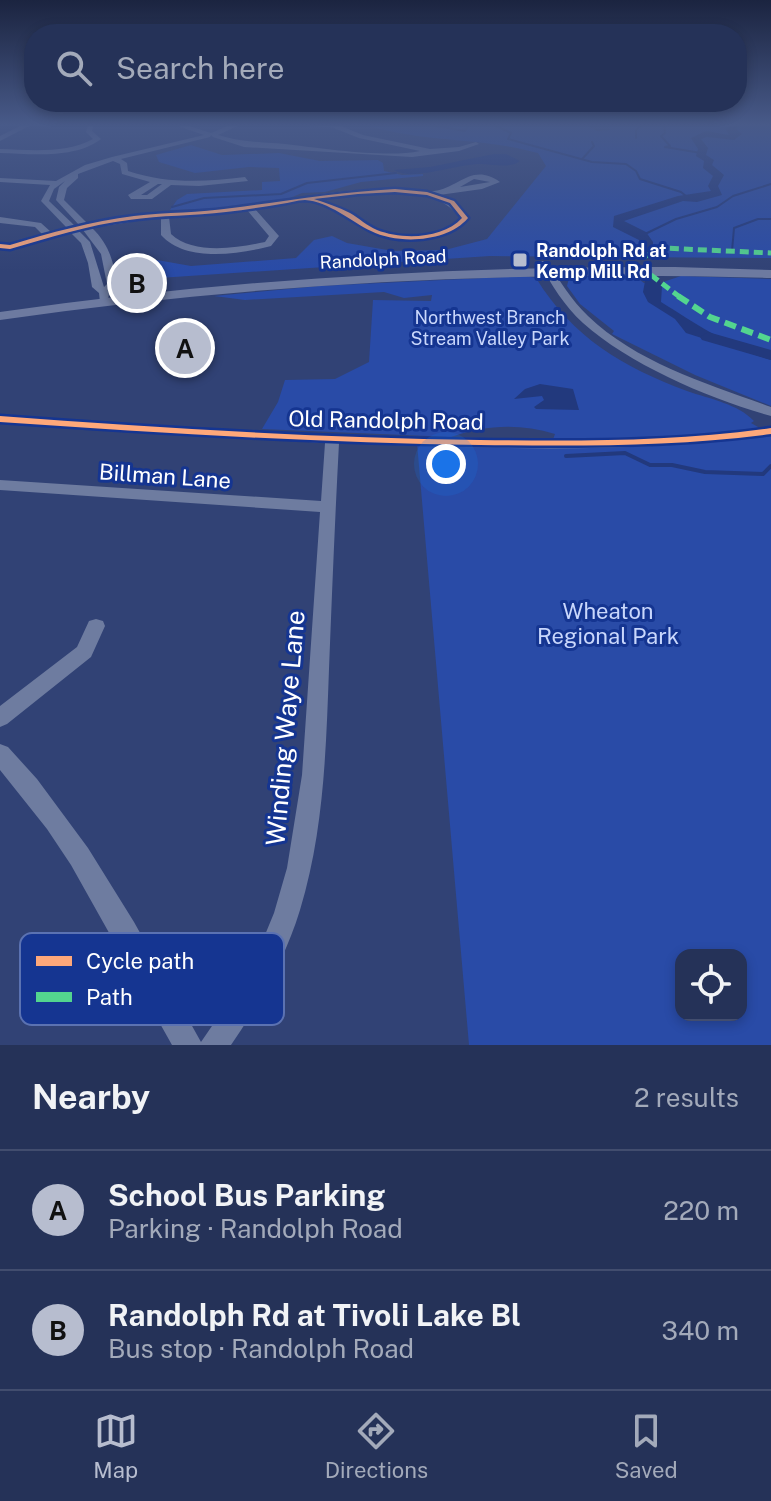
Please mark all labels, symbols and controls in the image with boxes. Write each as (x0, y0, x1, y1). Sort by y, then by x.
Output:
search box (24, 24, 747, 112)
icon: search (52, 46, 96, 90)
text: Search here (116, 50, 284, 86)
place label: Randolph Rd at Kemp Mill Rd (536, 240, 667, 282)
street label: Randolph Road (319, 245, 447, 273)
marker: Randolph Rd at Kemp Mill Rd (511, 251, 529, 269)
pin: B (111, 253, 163, 313)
park label: Northwest Branch Stream Valley Park (410, 307, 570, 349)
pin: A (159, 318, 211, 378)
street label: Old Randolph Road (288, 405, 484, 435)
your location (426, 444, 466, 484)
street label: Billman Lane (98, 458, 232, 494)
park label: Wheaton Regional Park (537, 598, 679, 649)
street label: Winding Waye Lane (259, 609, 311, 847)
legend (20, 933, 284, 1025)
text: Cycle path (86, 948, 194, 974)
map controls (675, 949, 747, 1021)
button: locate (675, 949, 747, 1021)
text: Path (86, 984, 133, 1010)
text: Nearby (32, 1077, 150, 1117)
text: 2 results (634, 1082, 739, 1113)
text: School Bus Parking (108, 1177, 385, 1213)
text: A (49, 1195, 67, 1226)
text: 220 m (663, 1195, 739, 1226)
text: Parking · Randolph Road (108, 1213, 403, 1244)
text: Randolph Rd at Tivoli Lake Bl (108, 1297, 521, 1333)
text: B (49, 1315, 67, 1346)
text: 340 m (662, 1315, 739, 1346)
text: Bus stop · Randolph Road (108, 1333, 414, 1364)
tab: Map (93, 1409, 138, 1483)
tab: Directions (325, 1409, 428, 1483)
tab: Saved (615, 1409, 678, 1483)

